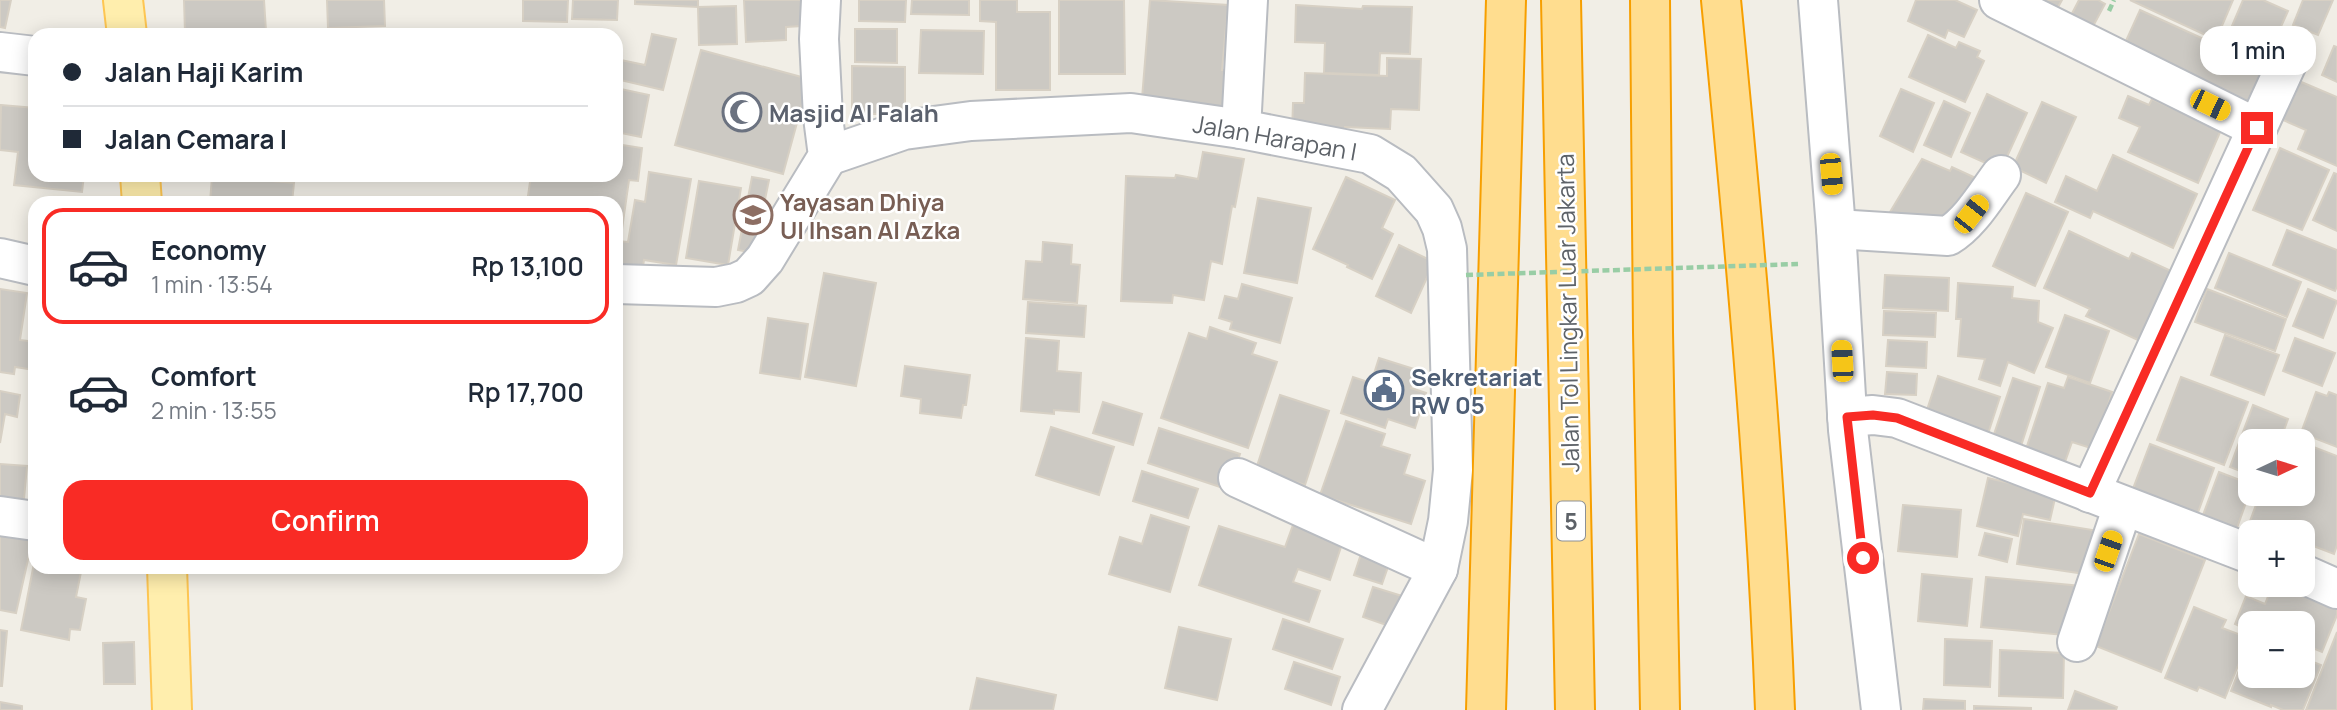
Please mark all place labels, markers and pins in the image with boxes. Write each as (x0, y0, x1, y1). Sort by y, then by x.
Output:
mosque icon: Masjid Al Falah (721, 91, 763, 133)
place label: Masjid Al Falah (769, 96, 939, 129)
place label: Yayasan Dhiya Ul Ihsan Al Azka (780, 185, 960, 246)
school or university icon: Yayasan Dhiya Ul Ihsan Al Azka (732, 194, 774, 236)
place label: Sekretariat RW 05 (1411, 360, 1543, 421)
public building icon: Sekretariat RW 05 (1363, 369, 1405, 411)

